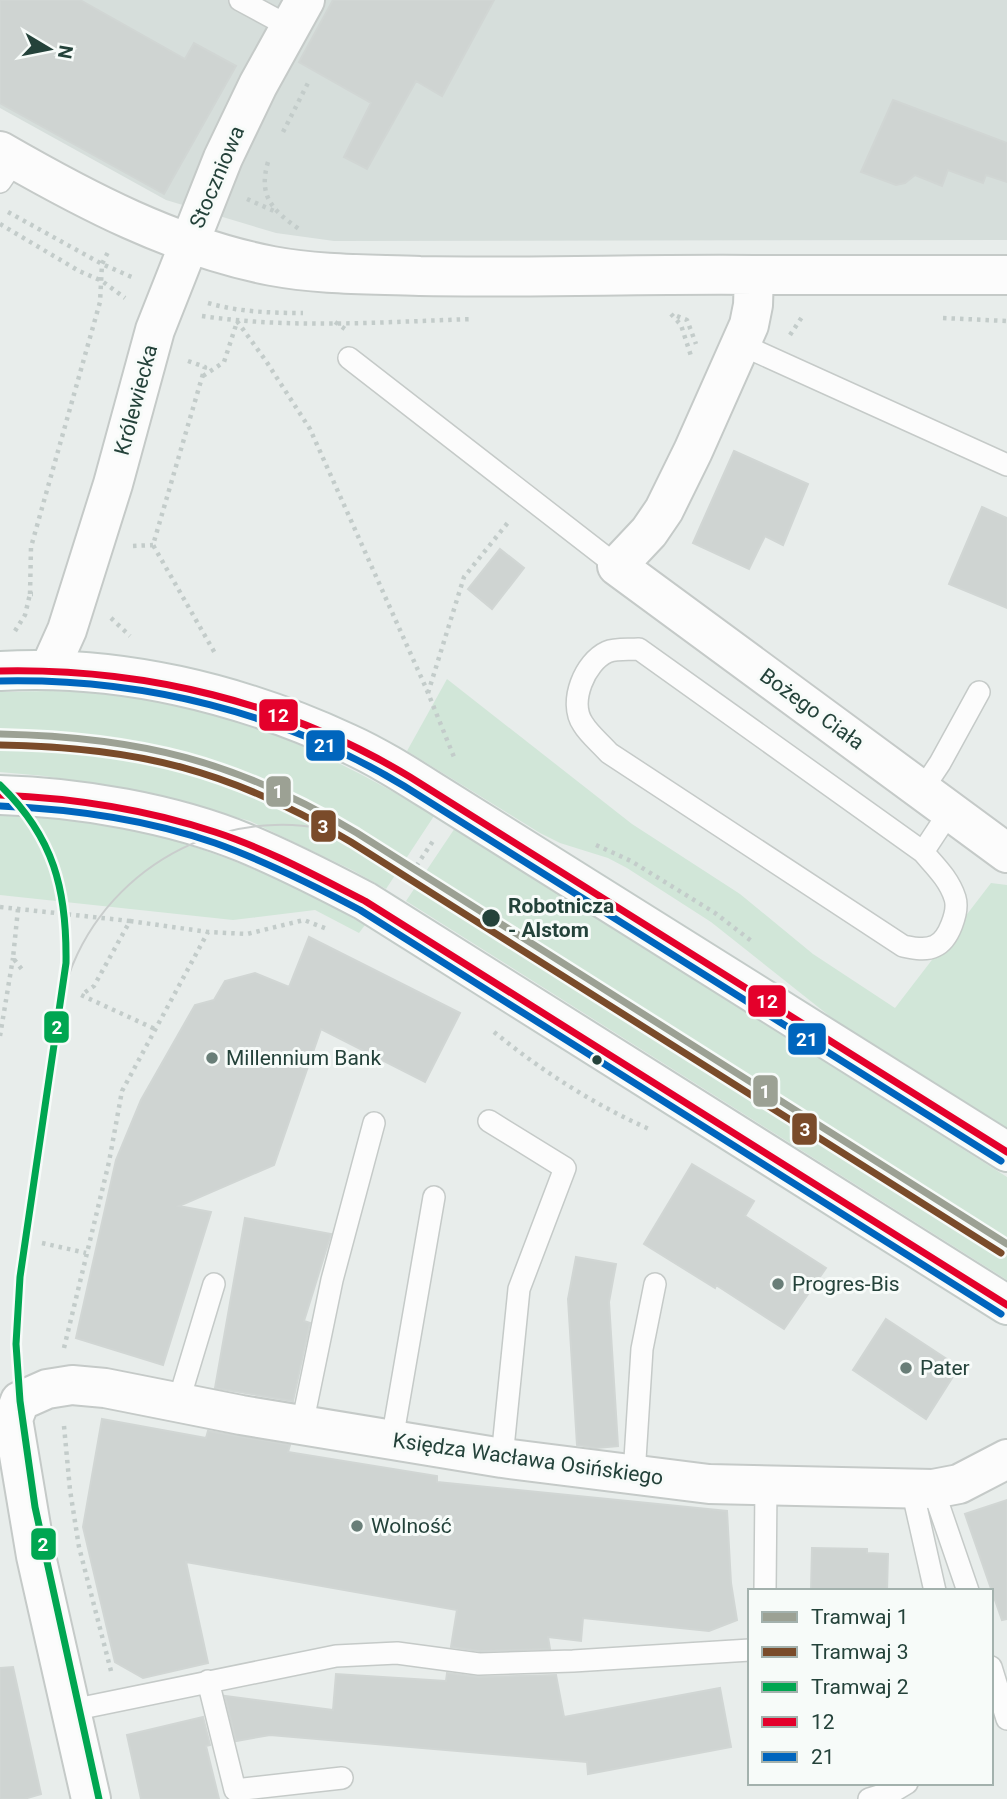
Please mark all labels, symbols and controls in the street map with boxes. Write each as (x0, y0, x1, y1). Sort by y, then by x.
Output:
north arrow (14, 14, 84, 84)
text: N (53, 43, 78, 60)
street label: Stoczniowa (185, 122, 249, 232)
street label: Królewiecka (110, 342, 162, 458)
street label: Bożego Ciała (755, 663, 869, 755)
line badge: 12 (258, 698, 299, 732)
text: 12 (267, 704, 289, 727)
line badge: 21 (305, 729, 346, 762)
text: 21 (314, 734, 336, 757)
line badge: 1 (265, 775, 292, 808)
text: 1 (273, 780, 283, 803)
line badge: 3 (310, 809, 337, 843)
text: 3 (318, 815, 328, 838)
place label: Robotnicza - Alstom (508, 894, 614, 942)
marker: Robotnicza - Alstom (480, 907, 502, 929)
line badge: 12 (747, 984, 787, 1018)
text: 12 (756, 990, 778, 1013)
line badge: 2 (43, 1010, 70, 1044)
text: 2 (52, 1016, 63, 1039)
line badge: 21 (787, 1022, 827, 1056)
text: 21 (796, 1028, 818, 1051)
place label: Millennium Bank (226, 1046, 381, 1070)
marker: Millennium Bank (204, 1050, 220, 1066)
unlabelled marker (590, 1053, 604, 1067)
line badge: 1 (752, 1074, 779, 1108)
text: 1 (760, 1080, 770, 1103)
line badge: 3 (791, 1112, 818, 1146)
text: 3 (800, 1118, 810, 1141)
place label: Progres-Bis (792, 1272, 900, 1296)
marker: Progres-Bis (770, 1276, 786, 1292)
place label: Pater (920, 1356, 970, 1380)
marker: Pater (898, 1360, 914, 1376)
street label: Księdza Wacława Osińskiego (391, 1428, 665, 1490)
place label: Wolność (371, 1514, 452, 1538)
marker: Wolność (349, 1518, 365, 1534)
line badge: 2 (30, 1527, 57, 1561)
text: 2 (38, 1533, 49, 1556)
legend (748, 1589, 993, 1785)
text: Tramwaj 1 (811, 1605, 909, 1629)
text: Tramwaj 3 (811, 1640, 909, 1664)
text: Tramwaj 2 (811, 1675, 909, 1699)
text: 12 (811, 1710, 835, 1734)
text: 21 (811, 1745, 835, 1769)

